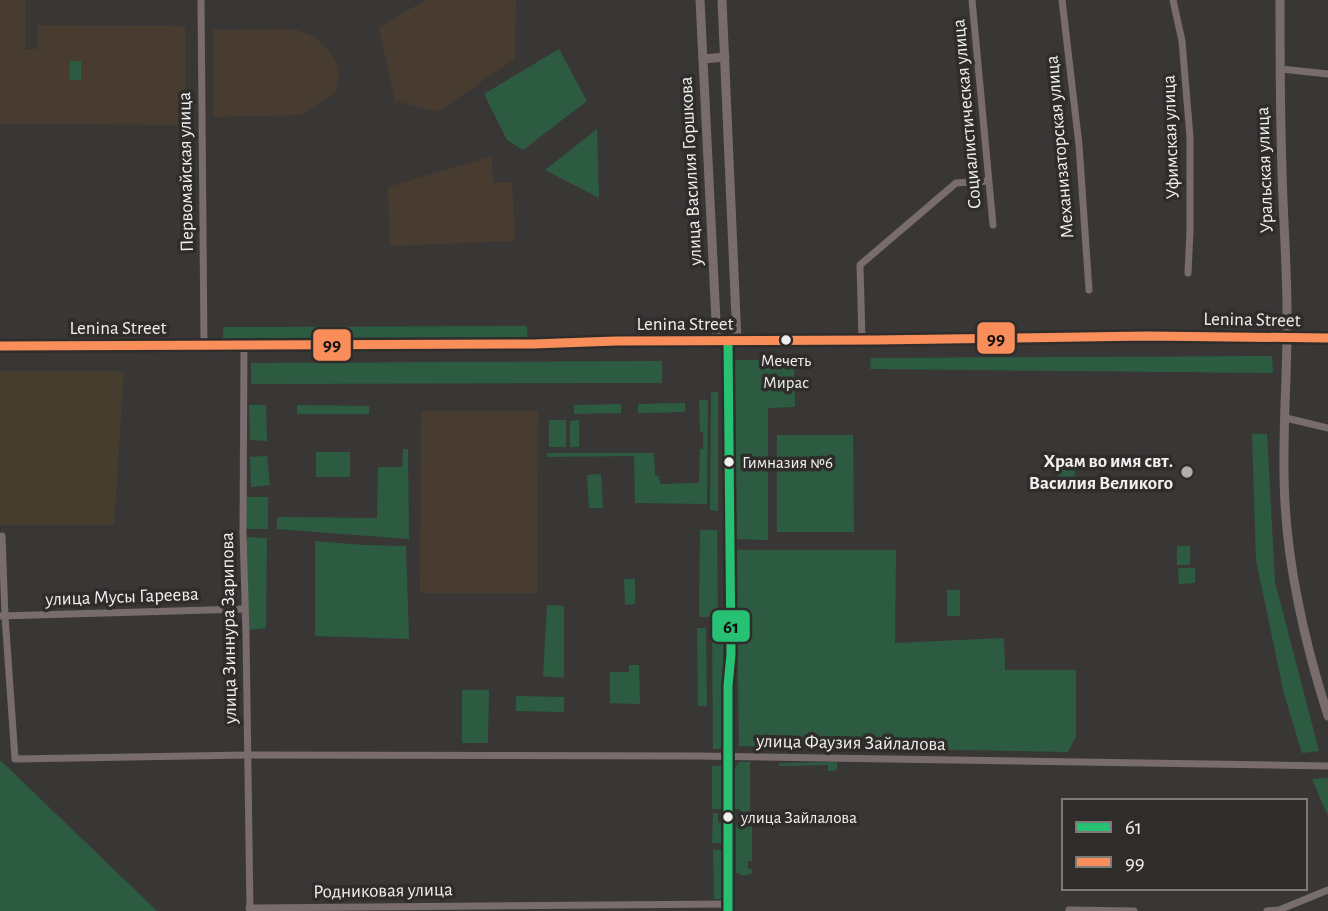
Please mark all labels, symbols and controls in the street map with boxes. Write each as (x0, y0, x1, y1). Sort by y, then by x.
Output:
street label: Социалистическая улица (949, 18, 985, 210)
street label: Механизаторская улица (1043, 54, 1077, 239)
street label: Уфимская улица (1159, 74, 1183, 199)
street label: улица Василия Горшкова (677, 76, 705, 267)
street label: Первомайская улица (175, 92, 197, 252)
street label: Уральская улица (1253, 106, 1277, 233)
street label: Lenina Street (1203, 310, 1301, 330)
street label: Lenina Street (636, 315, 734, 334)
street label: Lenina Street (69, 319, 167, 338)
line badge: 99 (976, 321, 1016, 355)
line badge: 99 (312, 328, 352, 362)
text: 99 (987, 330, 1005, 349)
marker: Мечеть Мирас (779, 333, 793, 347)
text: 99 (323, 336, 341, 355)
place label: Мечеть Мирас (761, 352, 811, 391)
place label: Храм во имя свт. Василия Великого (1029, 452, 1173, 493)
place label: Гимназия №6 (742, 454, 833, 471)
marker: Гимназия №6 (722, 455, 736, 469)
marker: Храм во имя свт. Василия Великого (1179, 464, 1195, 480)
street label: улица Зиннура Зарипова (218, 532, 240, 725)
street label: улица Мусы Гареева (44, 585, 199, 609)
line badge: 61 (711, 609, 751, 643)
text: 61 (723, 618, 739, 637)
street label: улица Фаузия Зайлалова (755, 732, 946, 754)
legend (1062, 799, 1307, 890)
place label: улица Зайлалова (740, 809, 857, 827)
marker: улица Зайлалова (721, 810, 735, 824)
text: 61 (1125, 817, 1142, 838)
text: 99 (1125, 852, 1145, 873)
street label: Родниковая улица (313, 880, 453, 902)

